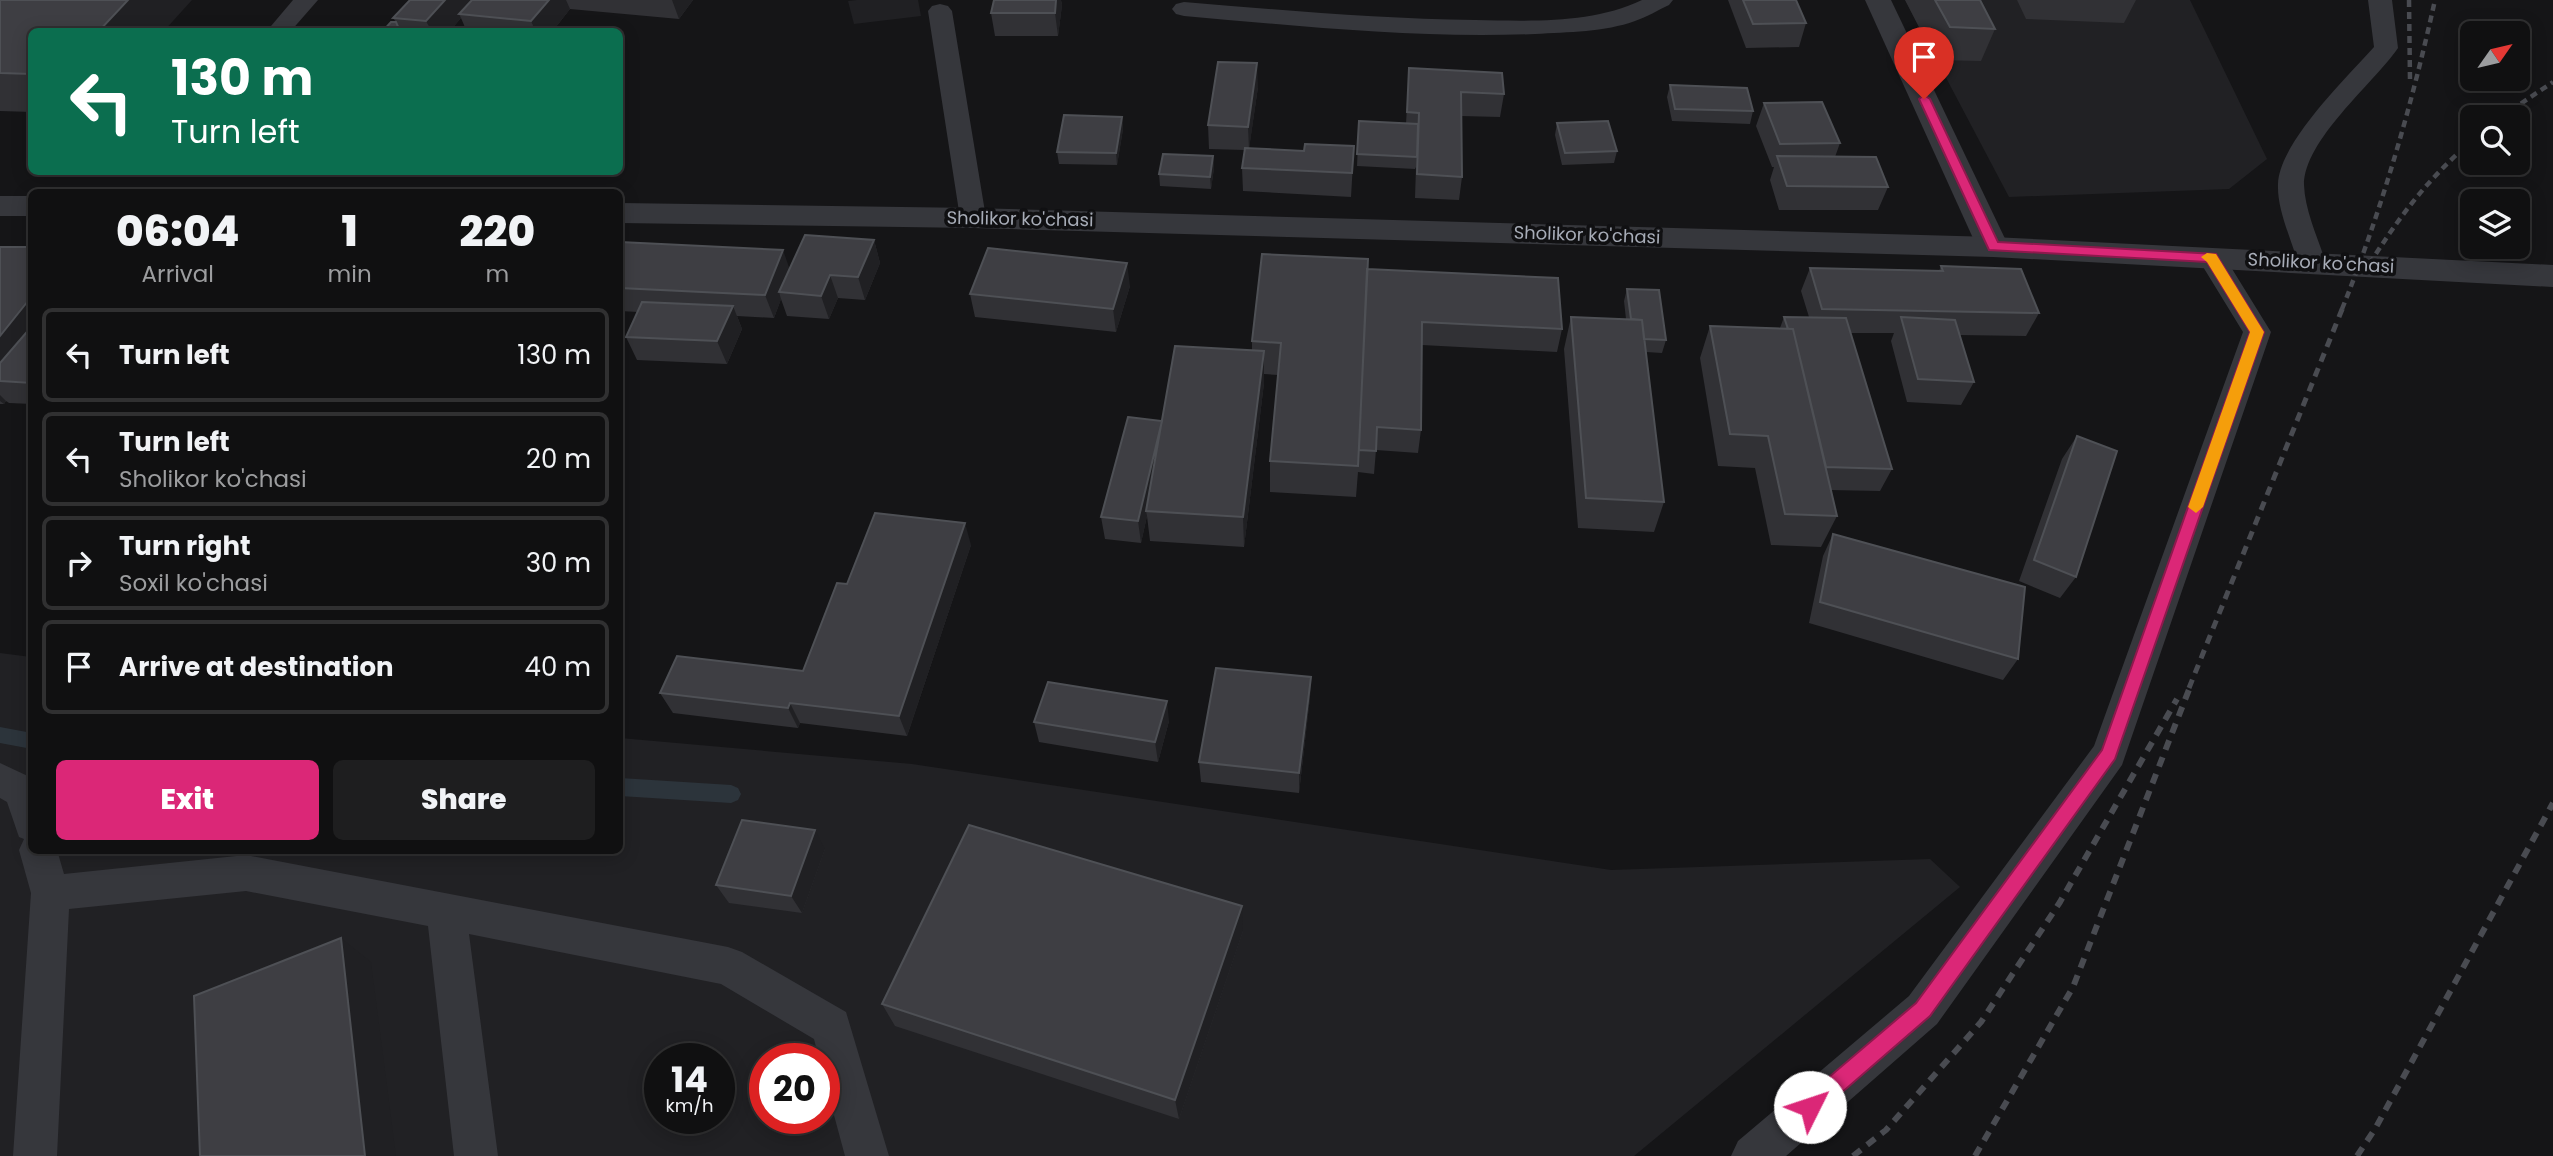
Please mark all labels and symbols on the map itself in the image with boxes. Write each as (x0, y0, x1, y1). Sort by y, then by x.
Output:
north arrow (2460, 21, 2530, 91)
pin (1894, 27, 1954, 99)
street label: Sholikor ko'chasi (946, 205, 1094, 232)
street label: Sholikor ko'chasi (1513, 219, 1661, 250)
street label: Sholikor ko'chasi (2247, 246, 2395, 279)
speed limit sign: 20 (749, 1043, 840, 1134)
position arrow (1773, 1070, 1847, 1144)

